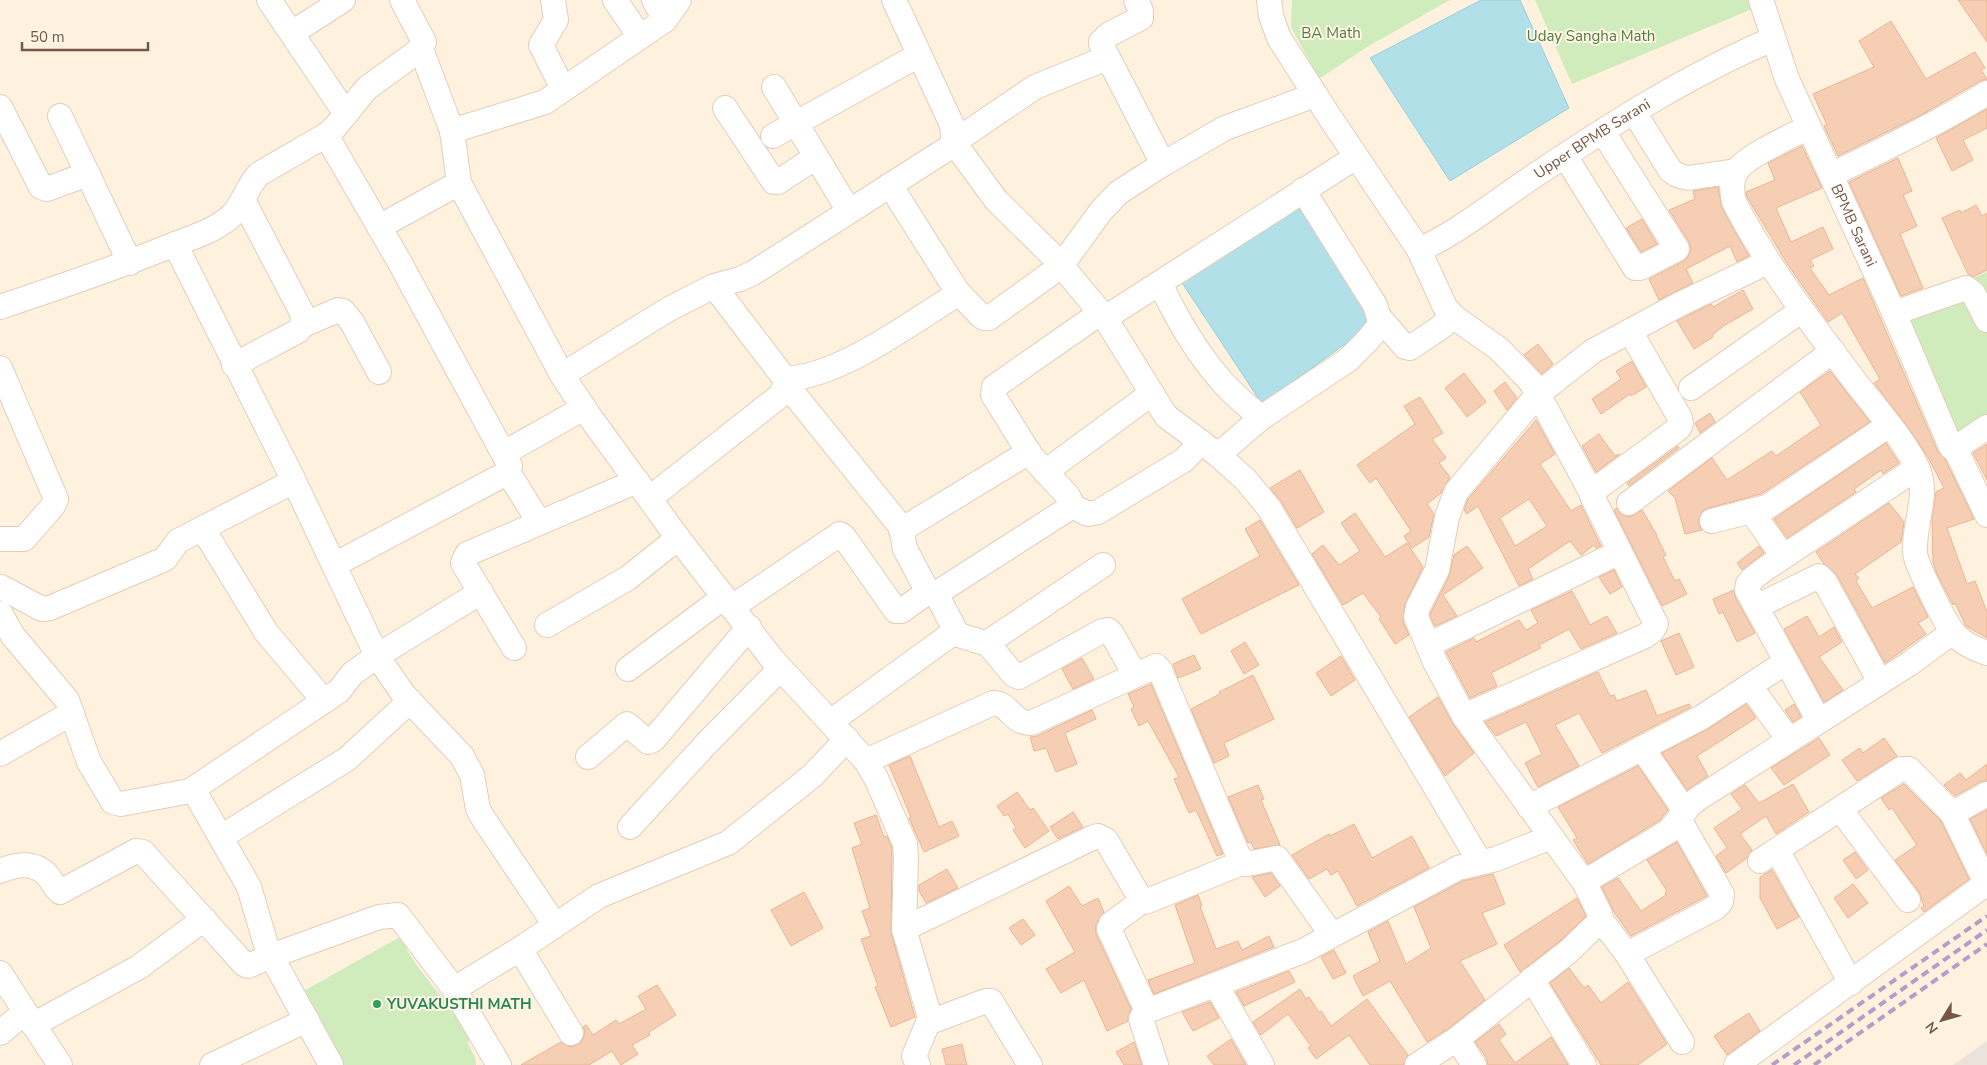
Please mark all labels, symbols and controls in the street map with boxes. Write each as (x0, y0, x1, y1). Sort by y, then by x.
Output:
scale bar (22, 20, 149, 52)
park label: BA Math (1301, 23, 1361, 43)
park label: Uday Sangha Math (1527, 26, 1655, 46)
text: 50 m (30, 27, 65, 47)
street label: Upper BPMB Sarani (1530, 94, 1654, 183)
street label: BPMB Sarani (1826, 181, 1881, 270)
place label: YUVAKUSTHI MATH (386, 994, 532, 1014)
north arrow (1917, 995, 1967, 1045)
marker: YUVAKUSTHI MATH (371, 998, 383, 1010)
text: N (1921, 1018, 1943, 1037)

